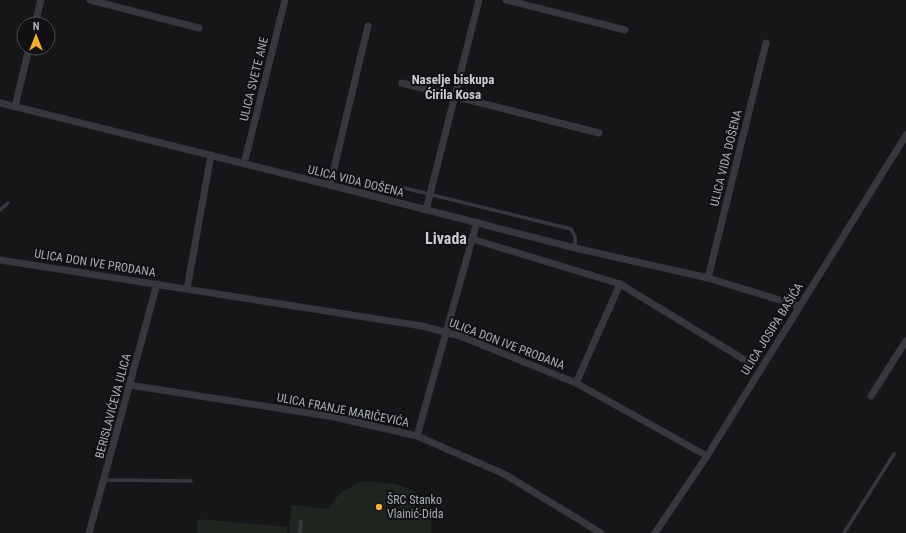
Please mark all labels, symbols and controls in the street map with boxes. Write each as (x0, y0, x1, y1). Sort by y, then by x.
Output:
north arrow (16, 16, 56, 56)
text: N (33, 20, 40, 33)
street label: ULICA SVETE ANE (237, 35, 271, 123)
district label: Naselje biskupa Ćirila Kosa (412, 72, 494, 102)
street label: ULICA VIDA DOŠENA (706, 108, 745, 208)
street label: ULICA VIDA DOŠENA (306, 161, 406, 200)
district label: Livada (425, 229, 467, 248)
street label: ULICA DON IVE PRODANA (33, 246, 157, 280)
street label: ULICA JOSIPA BAŠIĆA (737, 280, 806, 378)
street label: ULICA DON IVE PRODANA (447, 315, 567, 373)
street label: BERISLAVIĆEVA ULICA (91, 352, 134, 460)
street label: ULICA FRANJE MARIČEVIĆA (276, 389, 411, 430)
place label: ŠRC Stanko Vlainić-Dida (387, 492, 444, 521)
marker: ŠRC Stanko Vlainić-Dida (374, 502, 384, 512)

